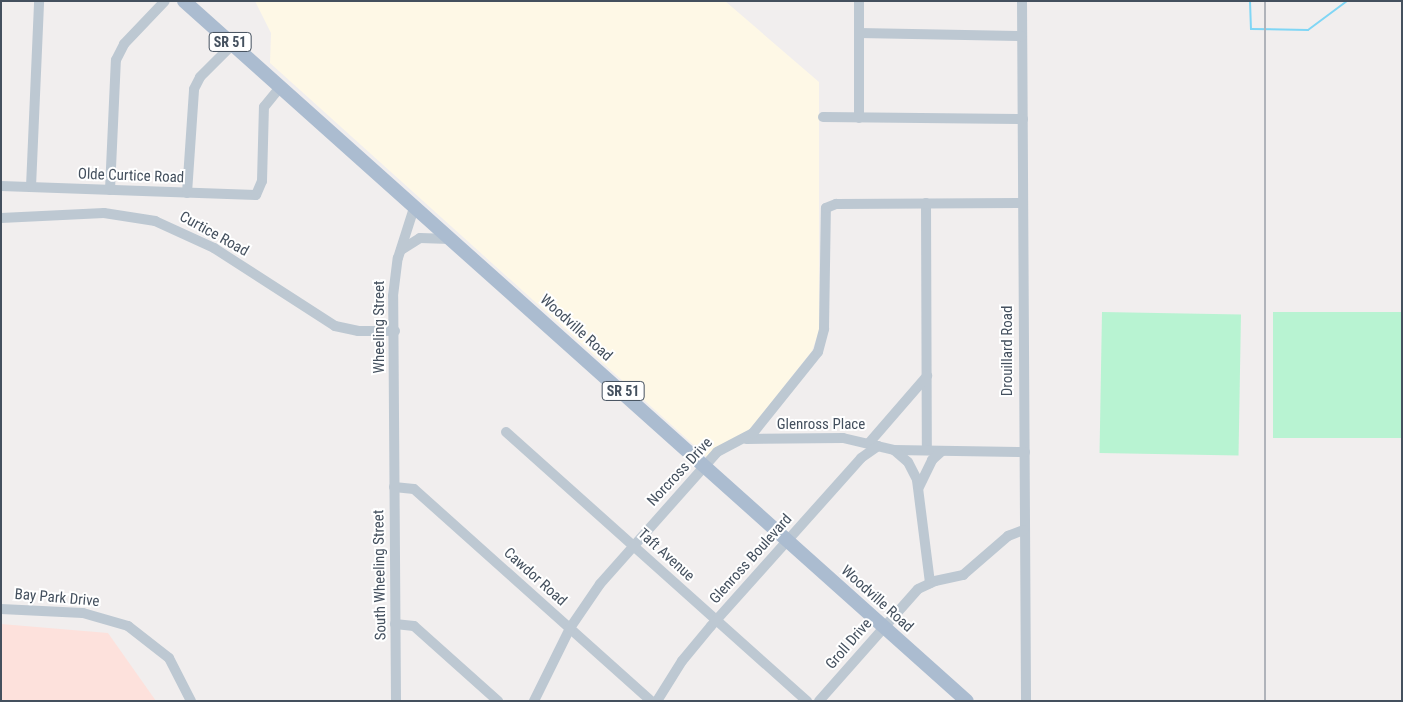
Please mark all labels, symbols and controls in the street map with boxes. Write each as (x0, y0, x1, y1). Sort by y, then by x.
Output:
road number: SR 51 (208, 31, 252, 54)
street label: Olde Curtice Road (77, 165, 185, 187)
street label: Curtice Road (176, 208, 252, 260)
street label: Wheeling Street (371, 281, 389, 373)
street label: Woodville Road (536, 291, 616, 365)
street label: Drouillard Road (999, 306, 1017, 396)
road number: SR 51 (600, 380, 646, 402)
street label: Glenross Place (777, 416, 865, 434)
street label: Norcross Drive (644, 434, 716, 510)
street label: South Wheeling Street (370, 510, 390, 640)
street label: Glenross Boulevard (706, 510, 796, 608)
street label: Taft Avenue (634, 525, 698, 585)
street label: Cawdor Road (500, 544, 570, 610)
street label: Woodville Road (837, 562, 917, 636)
street label: Bay Park Drive (14, 585, 100, 611)
street label: Groll Drive (822, 615, 876, 673)

